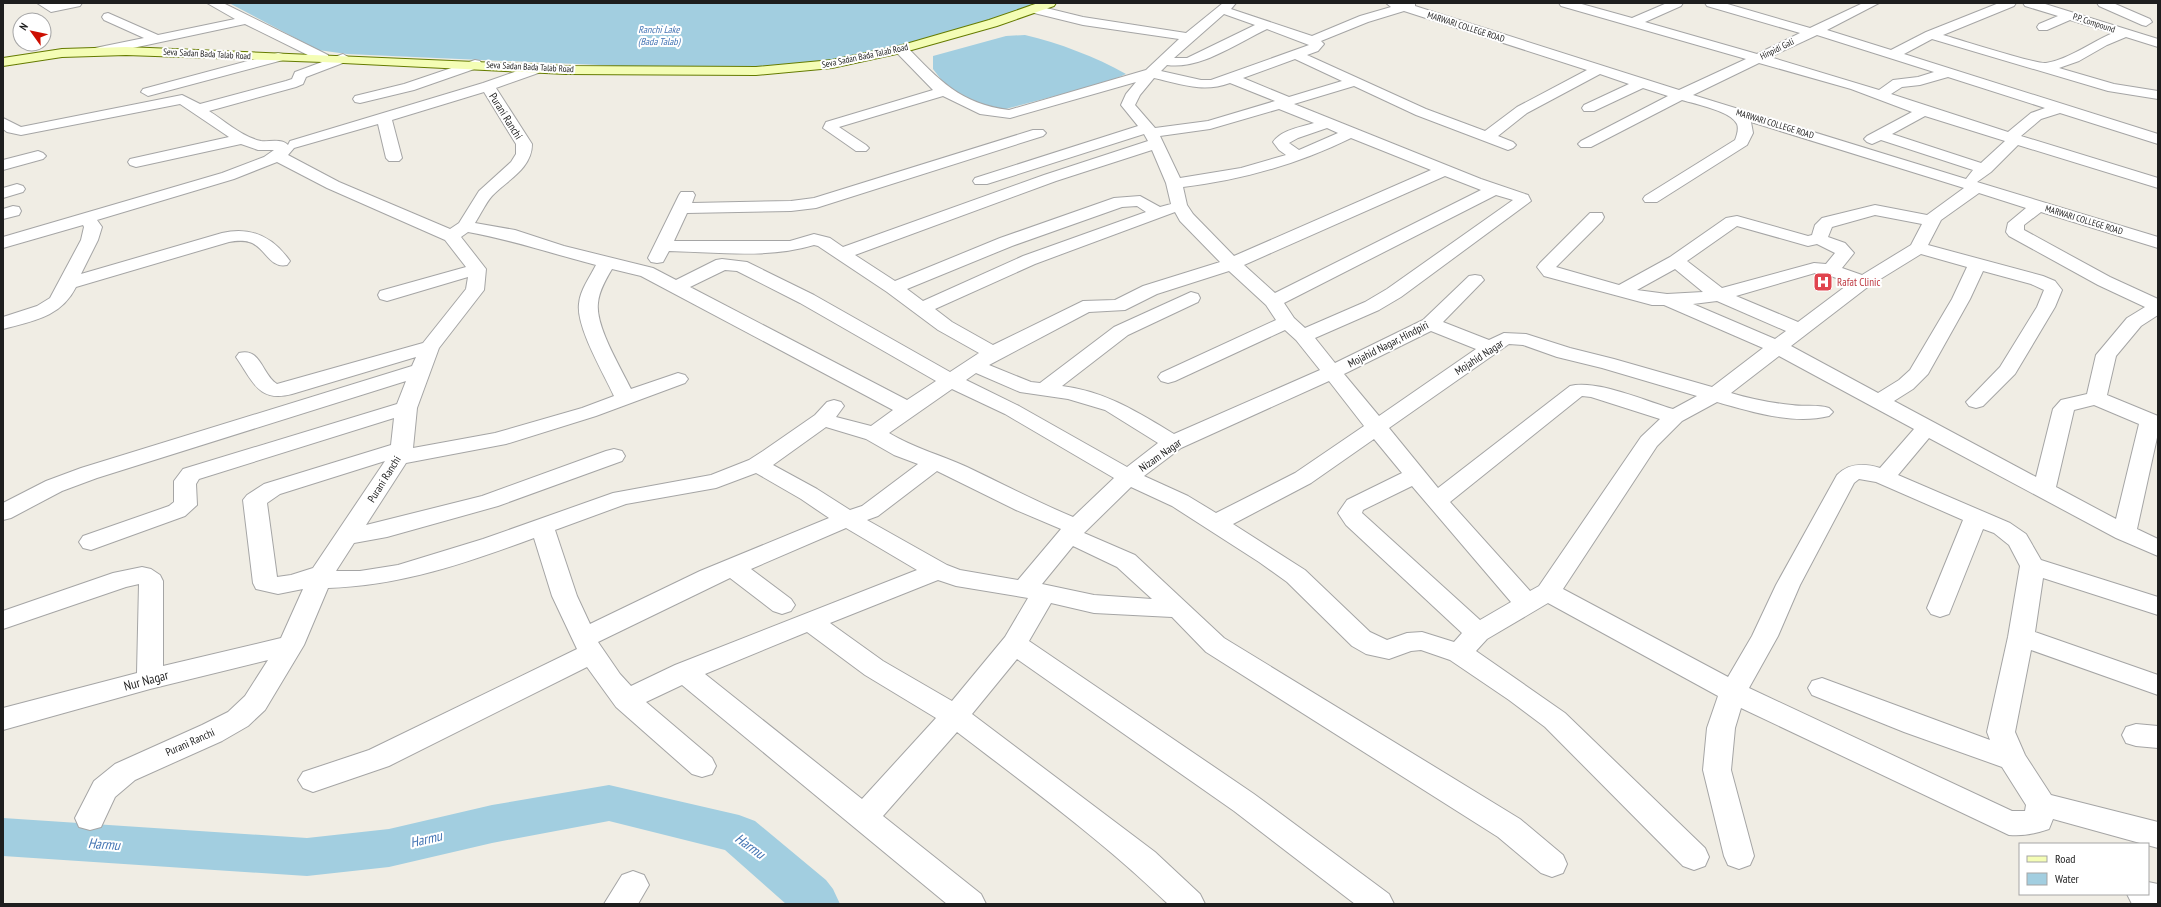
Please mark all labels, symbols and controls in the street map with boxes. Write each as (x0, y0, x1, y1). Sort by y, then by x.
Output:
street label: MARWARI COLLEGE ROAD (1426, 9, 1506, 44)
street label: P.P. Compound (2072, 11, 2117, 35)
north arrow (12, 12, 52, 52)
text: N (16, 20, 31, 33)
water label: Ranchi Lake (Bada Talab) (638, 23, 682, 48)
street label: Hinpidi Gali (1758, 36, 1796, 61)
street label: Seva Sadan Bada Talab Road (821, 41, 909, 70)
street label: Seva Sadan Bada Talab Road (163, 46, 251, 61)
street label: Seva Sadan Bada Talab Road (486, 59, 574, 74)
street label: Purani Ranchi (486, 90, 526, 142)
street label: MARWARI COLLEGE ROAD (1735, 106, 1816, 141)
street label: MARWARI COLLEGE ROAD (2044, 202, 2125, 237)
hospital icon: Rafat Clinic (1812, 271, 1834, 293)
place label: Rafat Clinic (1837, 275, 1880, 289)
street label: Mojahid Nagar, Hindpiri (1345, 318, 1431, 370)
street label: Mojahid Nagar (1452, 336, 1506, 378)
street label: Nizam Nagar (1136, 435, 1184, 475)
street label: Purani Ranchi (364, 453, 404, 505)
street label: Nur Nagar (122, 666, 171, 695)
street label: Purani Ranchi (163, 725, 217, 759)
water label: Harmu (408, 826, 445, 851)
water label: Harmu (732, 829, 769, 863)
water label: Harmu (87, 834, 122, 854)
legend (2019, 843, 2149, 895)
text: Road (2055, 851, 2075, 866)
text: Water (2055, 871, 2080, 886)

